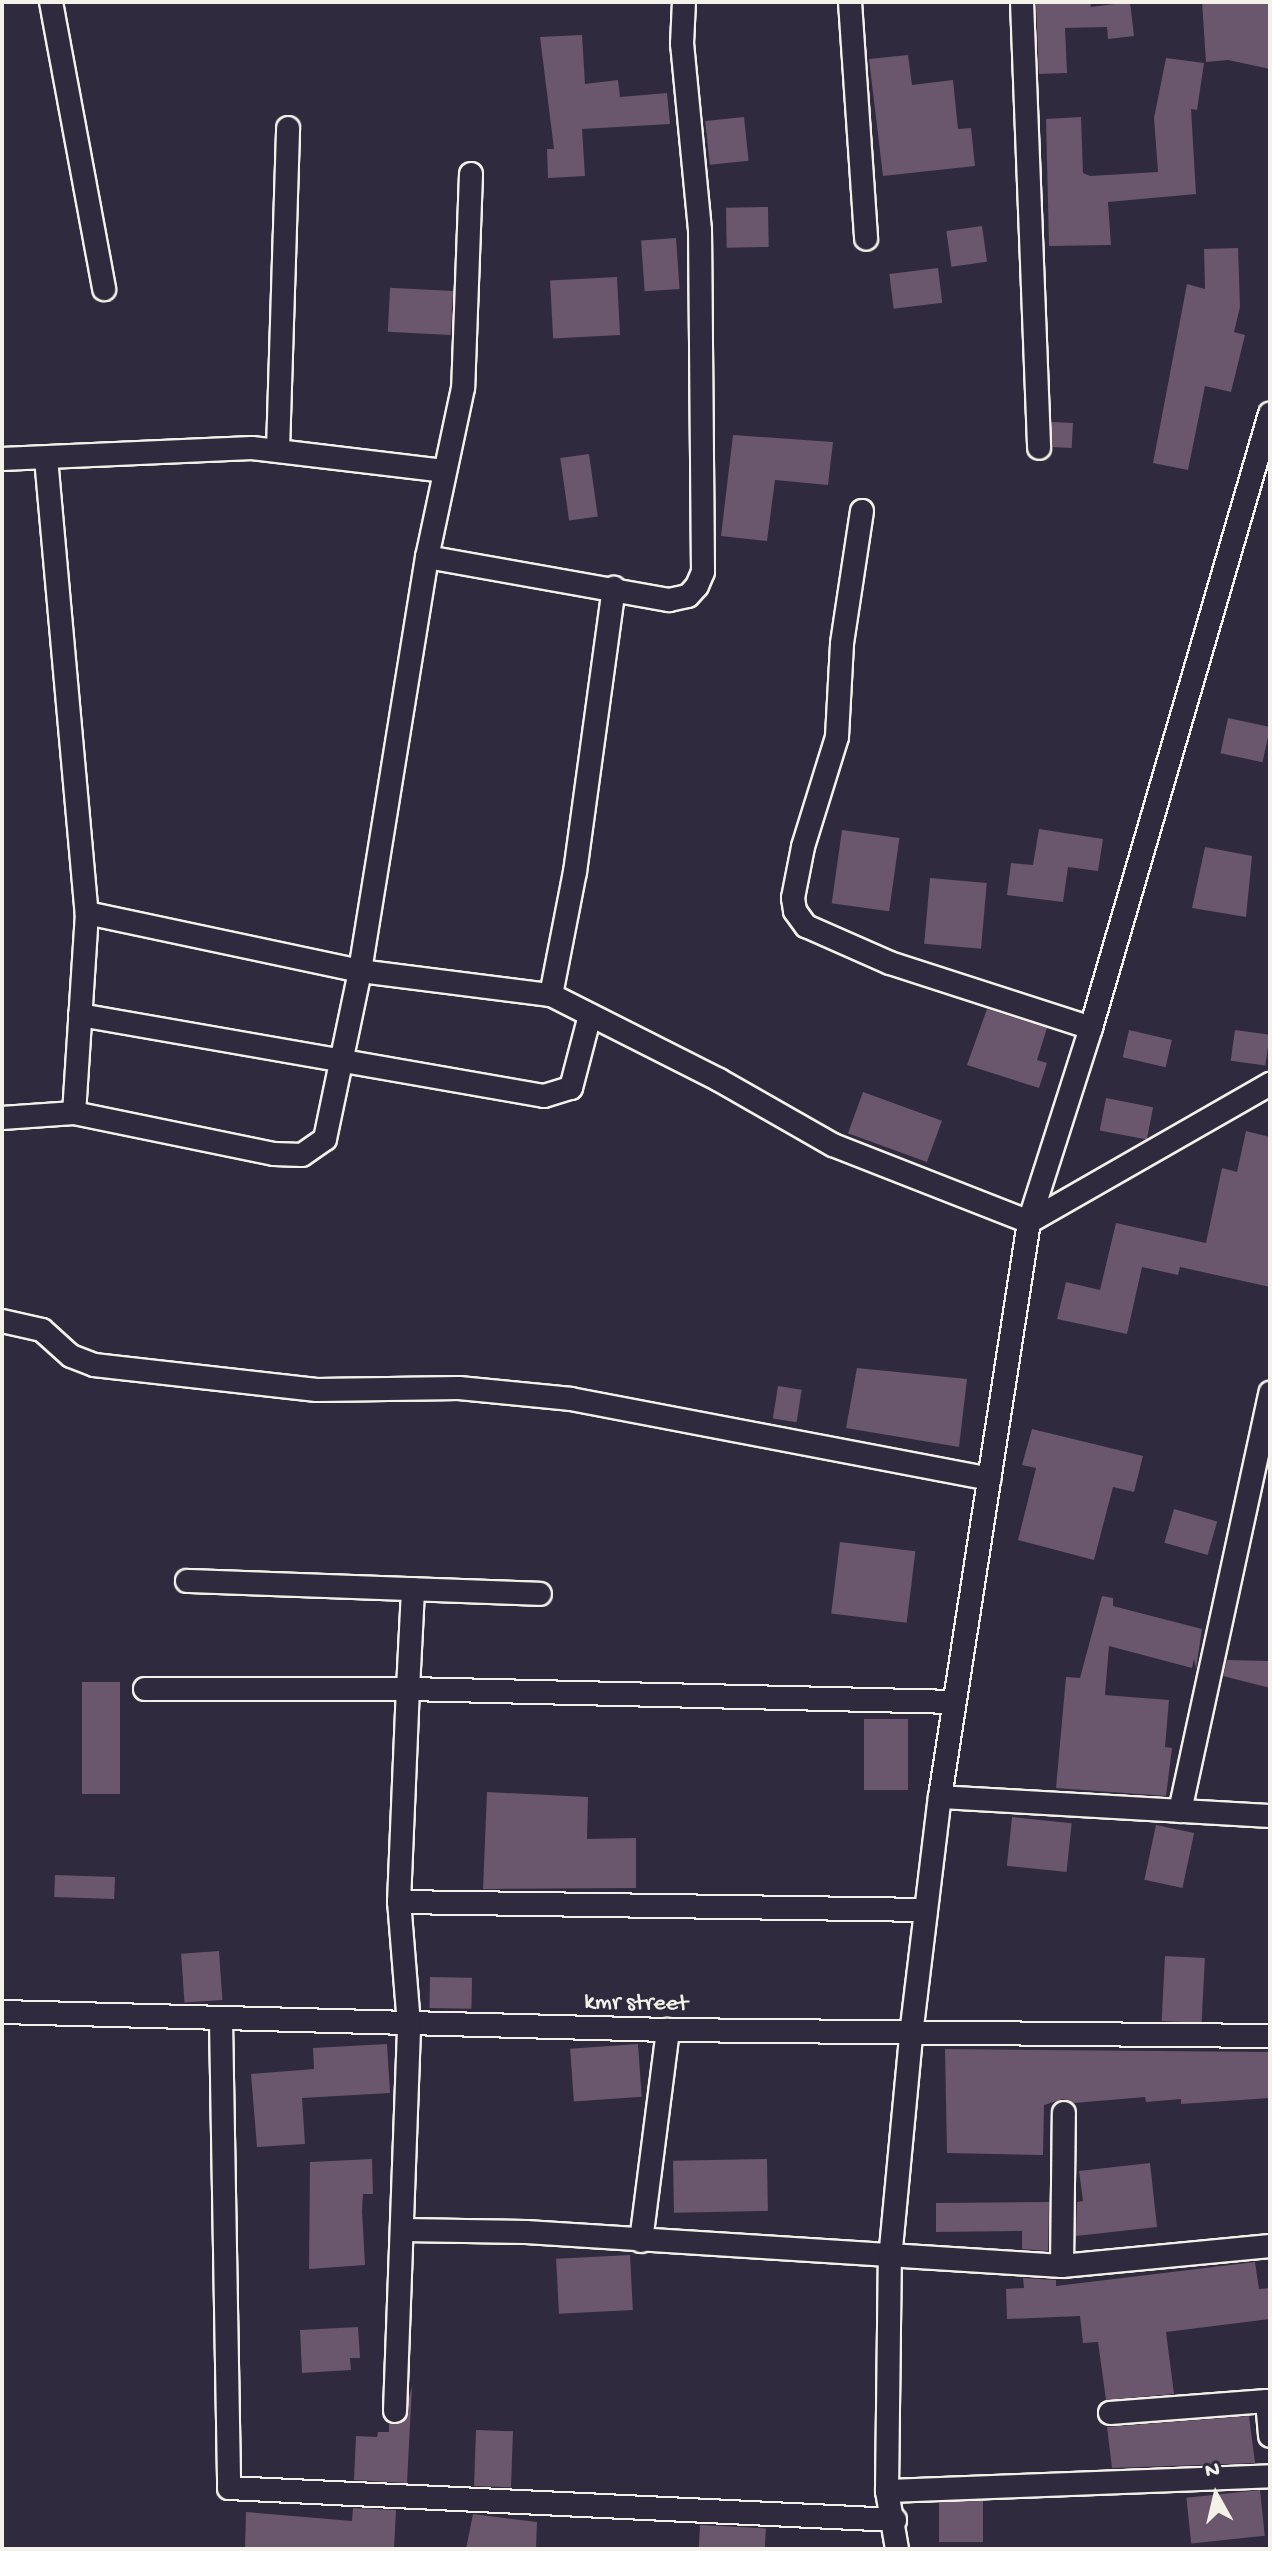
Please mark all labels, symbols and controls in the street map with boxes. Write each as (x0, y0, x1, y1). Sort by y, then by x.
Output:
street label: kmr street (584, 1989, 688, 2019)
north arrow (1176, 2455, 1256, 2535)
text: N (1204, 2457, 1222, 2485)

